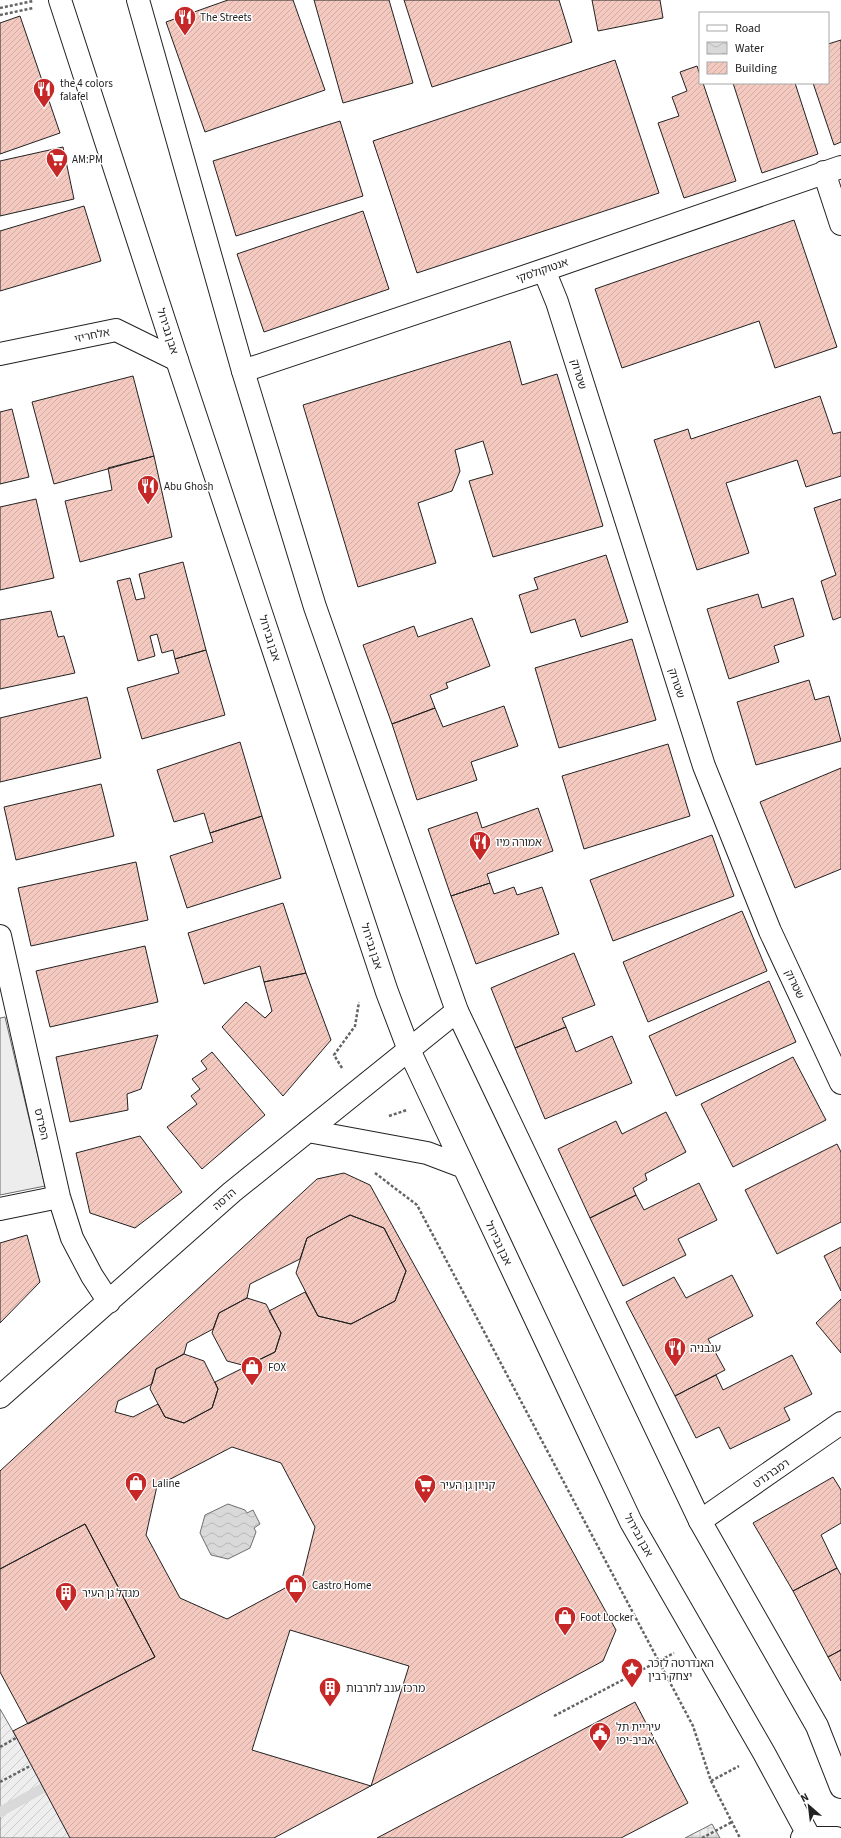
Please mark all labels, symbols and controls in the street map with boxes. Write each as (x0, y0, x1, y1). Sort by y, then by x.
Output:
restaurant icon: The Streets (172, 4, 198, 37)
place label: The Streets (200, 10, 252, 25)
legend (699, 12, 829, 84)
text: Road (735, 20, 761, 37)
text: Water (735, 40, 765, 57)
text: Building (735, 60, 777, 77)
restaurant icon: the 4 colors falafel (31, 76, 57, 109)
place label: the 4 colors falafel (60, 76, 113, 104)
supermarket icon: AM:PM (44, 146, 70, 179)
place label: AM:PM (72, 152, 103, 167)
street label: אנטוקולסקי (514, 255, 570, 286)
street label: אבן גבירול (153, 306, 182, 356)
street label: אלחריזי (73, 324, 111, 347)
street label: שטרוק (567, 357, 590, 391)
restaurant icon: Abu Ghosh (135, 473, 161, 506)
place label: Abu Ghosh (164, 479, 214, 494)
street label: אבן גבירול (255, 613, 284, 663)
street label: שטרוק (665, 666, 688, 700)
restaurant icon: אמורה מיו (467, 829, 493, 862)
place label: אמורה מיו (496, 835, 542, 850)
street label: אבן גבירול (357, 921, 386, 971)
street label: שטרוק (781, 967, 808, 1001)
street label: הפרדס (31, 1107, 52, 1141)
street label: הדסה (209, 1185, 239, 1214)
street label: אבן גבירול (482, 1219, 515, 1268)
restaurant icon: עגבניה (662, 1335, 688, 1368)
place label: עגבניה (690, 1341, 721, 1356)
shop icon: FOX (239, 1354, 265, 1387)
place label: FOX (268, 1360, 286, 1375)
street label: רמברנדט (750, 1455, 793, 1491)
shop icon: Laline (123, 1470, 149, 1503)
supermarket icon: קניון גן העיר (412, 1472, 438, 1505)
place label: Laline (152, 1476, 180, 1491)
place label: קניון גן העיר (440, 1478, 496, 1493)
street label: אבן גבירול (621, 1511, 657, 1560)
shop icon: Castro Home (283, 1572, 309, 1605)
place label: Castro Home (312, 1578, 372, 1593)
building icon: מגדל גן העיר (53, 1580, 79, 1613)
place label: מגדל גן העיר (82, 1586, 139, 1601)
shop icon: Foot Locker (552, 1604, 578, 1637)
place label: Foot Locker (580, 1610, 634, 1625)
place icon: האנדרטה לזכר יצחק רבין (619, 1656, 645, 1689)
place label: האנדרטה לזכר יצחק רבין (648, 1656, 714, 1684)
building icon: מרכז ענב לתרבות (317, 1675, 343, 1708)
place label: מרכז ענב לתרבות (346, 1681, 425, 1696)
public building icon: עיריית תל אביב-יפו (587, 1720, 613, 1753)
place label: עיריית תל אביב-יפו (616, 1720, 661, 1748)
north arrow (789, 1786, 829, 1826)
text: N (798, 1789, 811, 1806)

